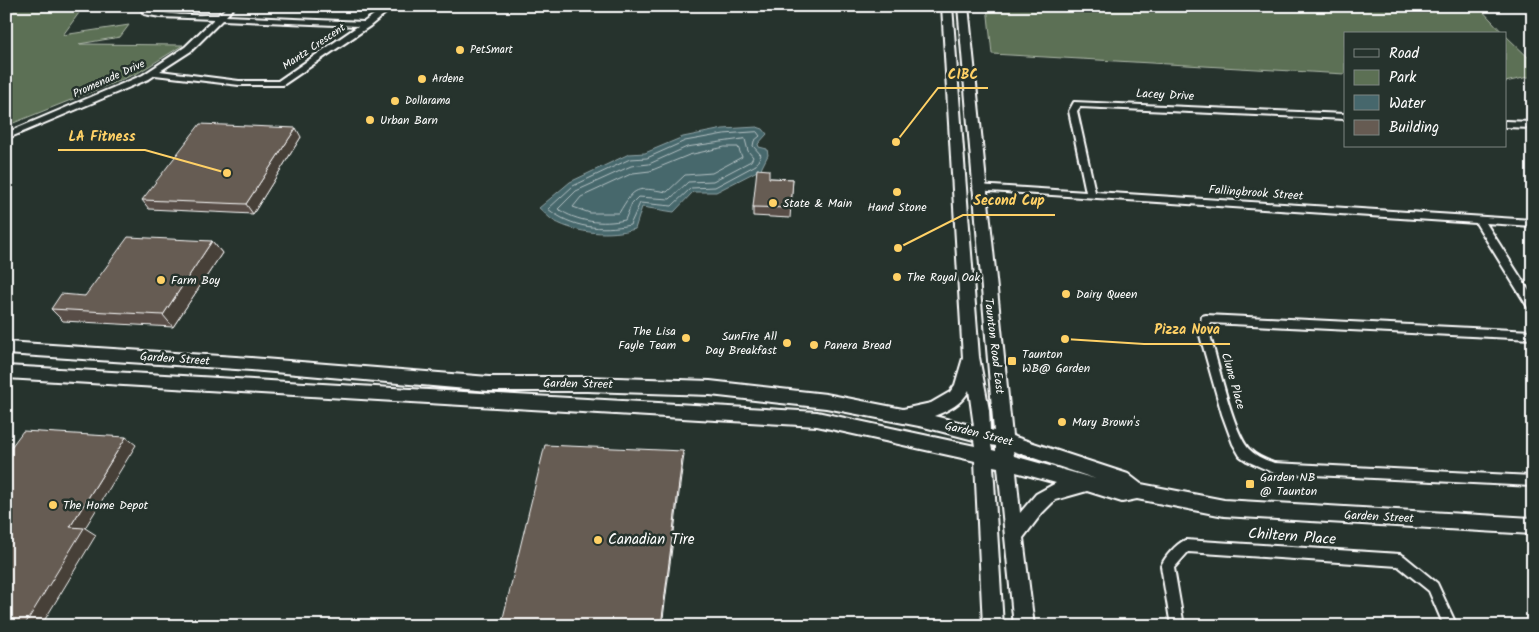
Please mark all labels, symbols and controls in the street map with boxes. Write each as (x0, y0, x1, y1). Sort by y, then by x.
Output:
street label: Mantz Crescent (279, 19, 350, 75)
legend (1344, 32, 1506, 148)
place label: PetSmart (470, 41, 514, 59)
text: Road (1389, 42, 1420, 66)
marker: PetSmart (454, 44, 466, 56)
street label: Promenade Drive (70, 55, 148, 103)
callout: CIBC (938, 59, 988, 88)
text: CIBC (948, 64, 978, 86)
text: Park (1389, 66, 1417, 90)
place label: Ardene (432, 70, 464, 88)
marker: Ardene (416, 73, 428, 85)
street label: Lacey Drive (1135, 84, 1195, 106)
place label: Dollarama (405, 92, 450, 110)
text: Water (1389, 92, 1426, 116)
marker: Dollarama (389, 95, 401, 107)
place label: Urban Barn (380, 111, 438, 130)
marker: Urban Barn (364, 114, 376, 126)
text: Building (1389, 116, 1439, 140)
callout: LA Fitness (58, 121, 145, 150)
text: LA Fitness (68, 126, 136, 148)
street label: Fallingbrook Street (1208, 180, 1304, 206)
marker: Hand Stone (891, 186, 903, 198)
callout: Second Cup (963, 186, 1055, 215)
text: Second Cup (973, 190, 1045, 212)
place label: State & Main (783, 194, 852, 213)
marker: State & Main (767, 197, 779, 209)
place label: Hand Stone (867, 198, 927, 217)
place label: The Royal Oak (907, 268, 981, 287)
place label: Farm Boy (171, 271, 220, 290)
marker: The Royal Oak (891, 271, 903, 283)
marker: Farm Boy (155, 274, 167, 286)
place label: Dairy Queen (1076, 285, 1137, 304)
marker: Dairy Queen (1060, 288, 1072, 300)
street label: Taunton Road East (979, 297, 1009, 396)
callout: Pizza Nova (1144, 315, 1230, 344)
text: Pizza Nova (1154, 319, 1220, 341)
place label: The Lisa Fayle Team (618, 322, 676, 355)
place label: SunFire All Day Breakfast (705, 327, 777, 360)
marker: The Lisa Fayle Team (680, 332, 692, 344)
place label: Panera Bread (824, 336, 892, 355)
marker: SunFire All Day Breakfast (781, 337, 793, 349)
marker: Panera Bread (808, 339, 820, 351)
place label: Taunton WB@ Garden (1022, 345, 1090, 378)
street label: Garden Street (139, 347, 211, 371)
street label: Clune Place (1216, 350, 1250, 412)
marker: Taunton WB@ Garden (1006, 355, 1018, 367)
street label: Garden Street (543, 374, 613, 394)
place label: Mary Brown's (1072, 413, 1140, 432)
street label: Garden Street (943, 416, 1016, 452)
marker: Mary Brown's (1056, 416, 1068, 428)
place label: Garden NB @ Taunton (1260, 468, 1317, 501)
marker: Garden NB @ Taunton (1244, 478, 1256, 490)
place label: The Home Depot (63, 496, 149, 515)
marker: The Home Depot (47, 499, 59, 511)
street label: Garden Street (1344, 506, 1415, 528)
street label: Chiltern Place (1247, 522, 1337, 552)
place label: Canadian Tire (608, 528, 695, 552)
marker: Canadian Tire (592, 534, 604, 546)

